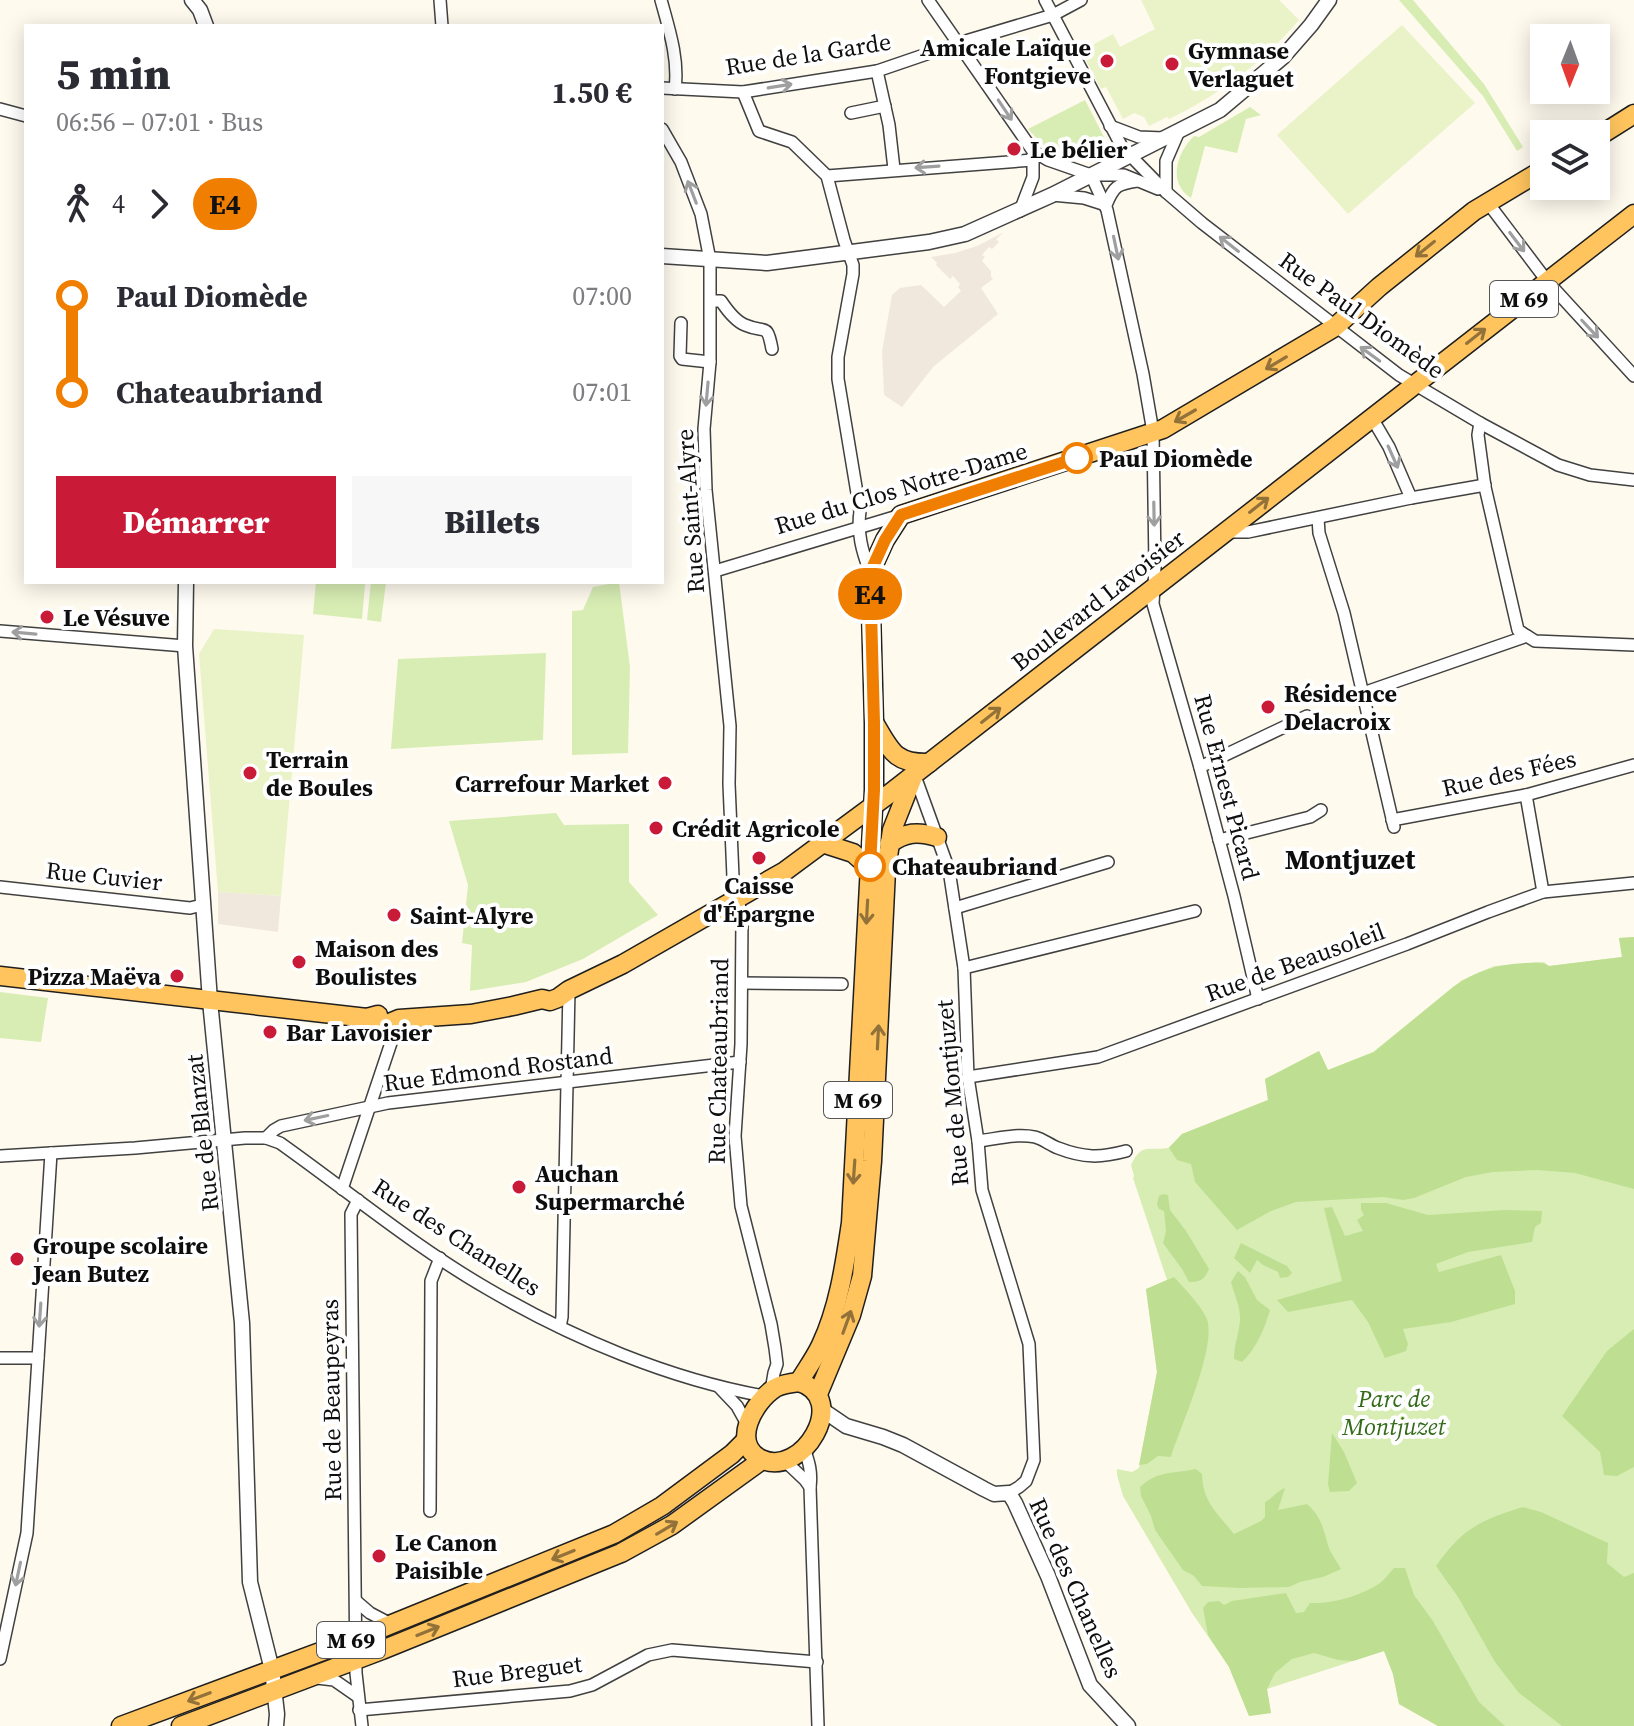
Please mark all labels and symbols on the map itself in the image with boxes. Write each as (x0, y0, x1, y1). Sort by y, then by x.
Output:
north arrow (1530, 24, 1610, 104)
street label: Rue de la Garde (723, 25, 893, 83)
place label: Amicale Laïque Fontgieve (920, 31, 1091, 92)
place label: Gymnase Verlaguet (1188, 34, 1294, 95)
marker: Amicale Laïque Fontgieve (1098, 52, 1116, 70)
marker: Gymnase Verlaguet (1163, 55, 1181, 73)
one-way arrow (767, 78, 793, 93)
one-way arrow (997, 99, 1013, 121)
place label: Le bélier (1030, 133, 1128, 166)
marker: Le bélier (1005, 140, 1023, 158)
one-way arrow (914, 160, 941, 175)
one-way arrow (684, 180, 698, 205)
one-way arrow (1509, 231, 1526, 252)
one-way arrow (1109, 235, 1124, 260)
one-way arrow (1219, 235, 1240, 253)
one-way arrow (1415, 240, 1436, 258)
street label: Rue Paul Diomède (1273, 244, 1451, 386)
road number: M 69 (1490, 281, 1558, 317)
one-way arrow (1581, 319, 1600, 339)
one-way arrow (1465, 328, 1487, 345)
one-way arrow (1360, 345, 1382, 362)
one-way arrow (1265, 355, 1288, 371)
one-way arrow (699, 380, 714, 407)
one-way arrow (1174, 409, 1198, 424)
street label: Rue Saint-Alyre (668, 428, 712, 594)
street label: Rue du Clos Notre-Dame (771, 434, 1031, 542)
place label: Paul Diomède (1099, 442, 1252, 475)
marker: Paul Diomède (1062, 443, 1092, 473)
one-way arrow (1386, 445, 1401, 469)
one-way arrow (1248, 497, 1269, 514)
one-way arrow (1146, 500, 1162, 527)
street label: Boulevard Lavoisier (1004, 522, 1192, 678)
line badge: E4 (834, 568, 906, 620)
place label: Le Vésuve (63, 601, 170, 634)
marker: Le Vésuve (38, 608, 56, 626)
one-way arrow (11, 625, 38, 640)
place label: Résidence Delacroix (1284, 677, 1397, 738)
street label: Rue Ernest Picard (1186, 690, 1268, 884)
marker: Résidence Delacroix (1259, 698, 1277, 716)
one-way arrow (980, 706, 1001, 723)
street label: Rue des Fées (1439, 742, 1579, 804)
place label: Terrain de Boules (266, 743, 373, 804)
marker: Terrain de Boules (241, 764, 259, 782)
place label: Carrefour Market (455, 767, 649, 800)
marker: Carrefour Market (656, 774, 674, 792)
place label: Crédit Agricole (672, 812, 839, 845)
marker: Crédit Agricole (647, 819, 665, 837)
district label: Montjuzet (1285, 840, 1416, 878)
marker: Caisse d'Épargne (750, 849, 768, 867)
place label: Chateaubriand (892, 850, 1057, 883)
marker: Chateaubriand (855, 851, 885, 881)
street label: Rue Cuvier (44, 853, 164, 899)
place label: Caisse d'Épargne (703, 869, 815, 930)
one-way arrow (859, 898, 874, 925)
place label: Saint-Alyre (410, 899, 533, 932)
marker: Saint-Alyre (385, 906, 403, 924)
street label: Rue de Beausoleil (1201, 914, 1389, 1010)
place label: Maison des Boulistes (315, 932, 439, 993)
marker: Maison des Boulistes (290, 953, 308, 971)
street label: Rue Chateaubriand (700, 957, 736, 1164)
place label: Pizza Maëva (28, 960, 161, 993)
marker: Pizza Maëva (168, 967, 186, 985)
street label: Rue de Montjuzet (927, 998, 977, 1187)
place label: Bar Lavoisier (286, 1016, 433, 1049)
marker: Bar Lavoisier (261, 1023, 279, 1041)
one-way arrow (871, 1024, 886, 1051)
street label: Rue Edmond Rostand (382, 1039, 615, 1099)
street label: Rue de Blanzat (177, 1053, 227, 1213)
road number: M 69 (824, 1082, 892, 1118)
one-way arrow (304, 1111, 329, 1126)
place label: Auchan Supermarché (535, 1157, 685, 1218)
one-way arrow (846, 1158, 861, 1185)
street label: Rue des Chanelles (367, 1170, 547, 1304)
marker: Auchan Supermarché (510, 1178, 528, 1196)
place label: Groupe scolaire Jean Butez (31, 1229, 208, 1290)
marker: Groupe scolaire Jean Butez (8, 1250, 26, 1268)
street label: Rue de Beaupeyras (313, 1299, 349, 1501)
one-way arrow (32, 1301, 47, 1328)
one-way arrow (841, 1310, 856, 1335)
park label: Parc de Montjuzet (1341, 1382, 1447, 1443)
street label: Rue des Chanelles (1021, 1493, 1131, 1683)
one-way arrow (655, 1520, 678, 1536)
place label: Le Canon Paisible (395, 1526, 498, 1587)
marker: Le Canon Paisible (370, 1547, 388, 1565)
one-way arrow (551, 1548, 576, 1563)
one-way arrow (10, 1560, 25, 1586)
road number: M 69 (317, 1622, 385, 1658)
one-way arrow (415, 1622, 440, 1637)
street label: Rue Breguet (450, 1647, 584, 1695)
one-way arrow (187, 1691, 211, 1705)

